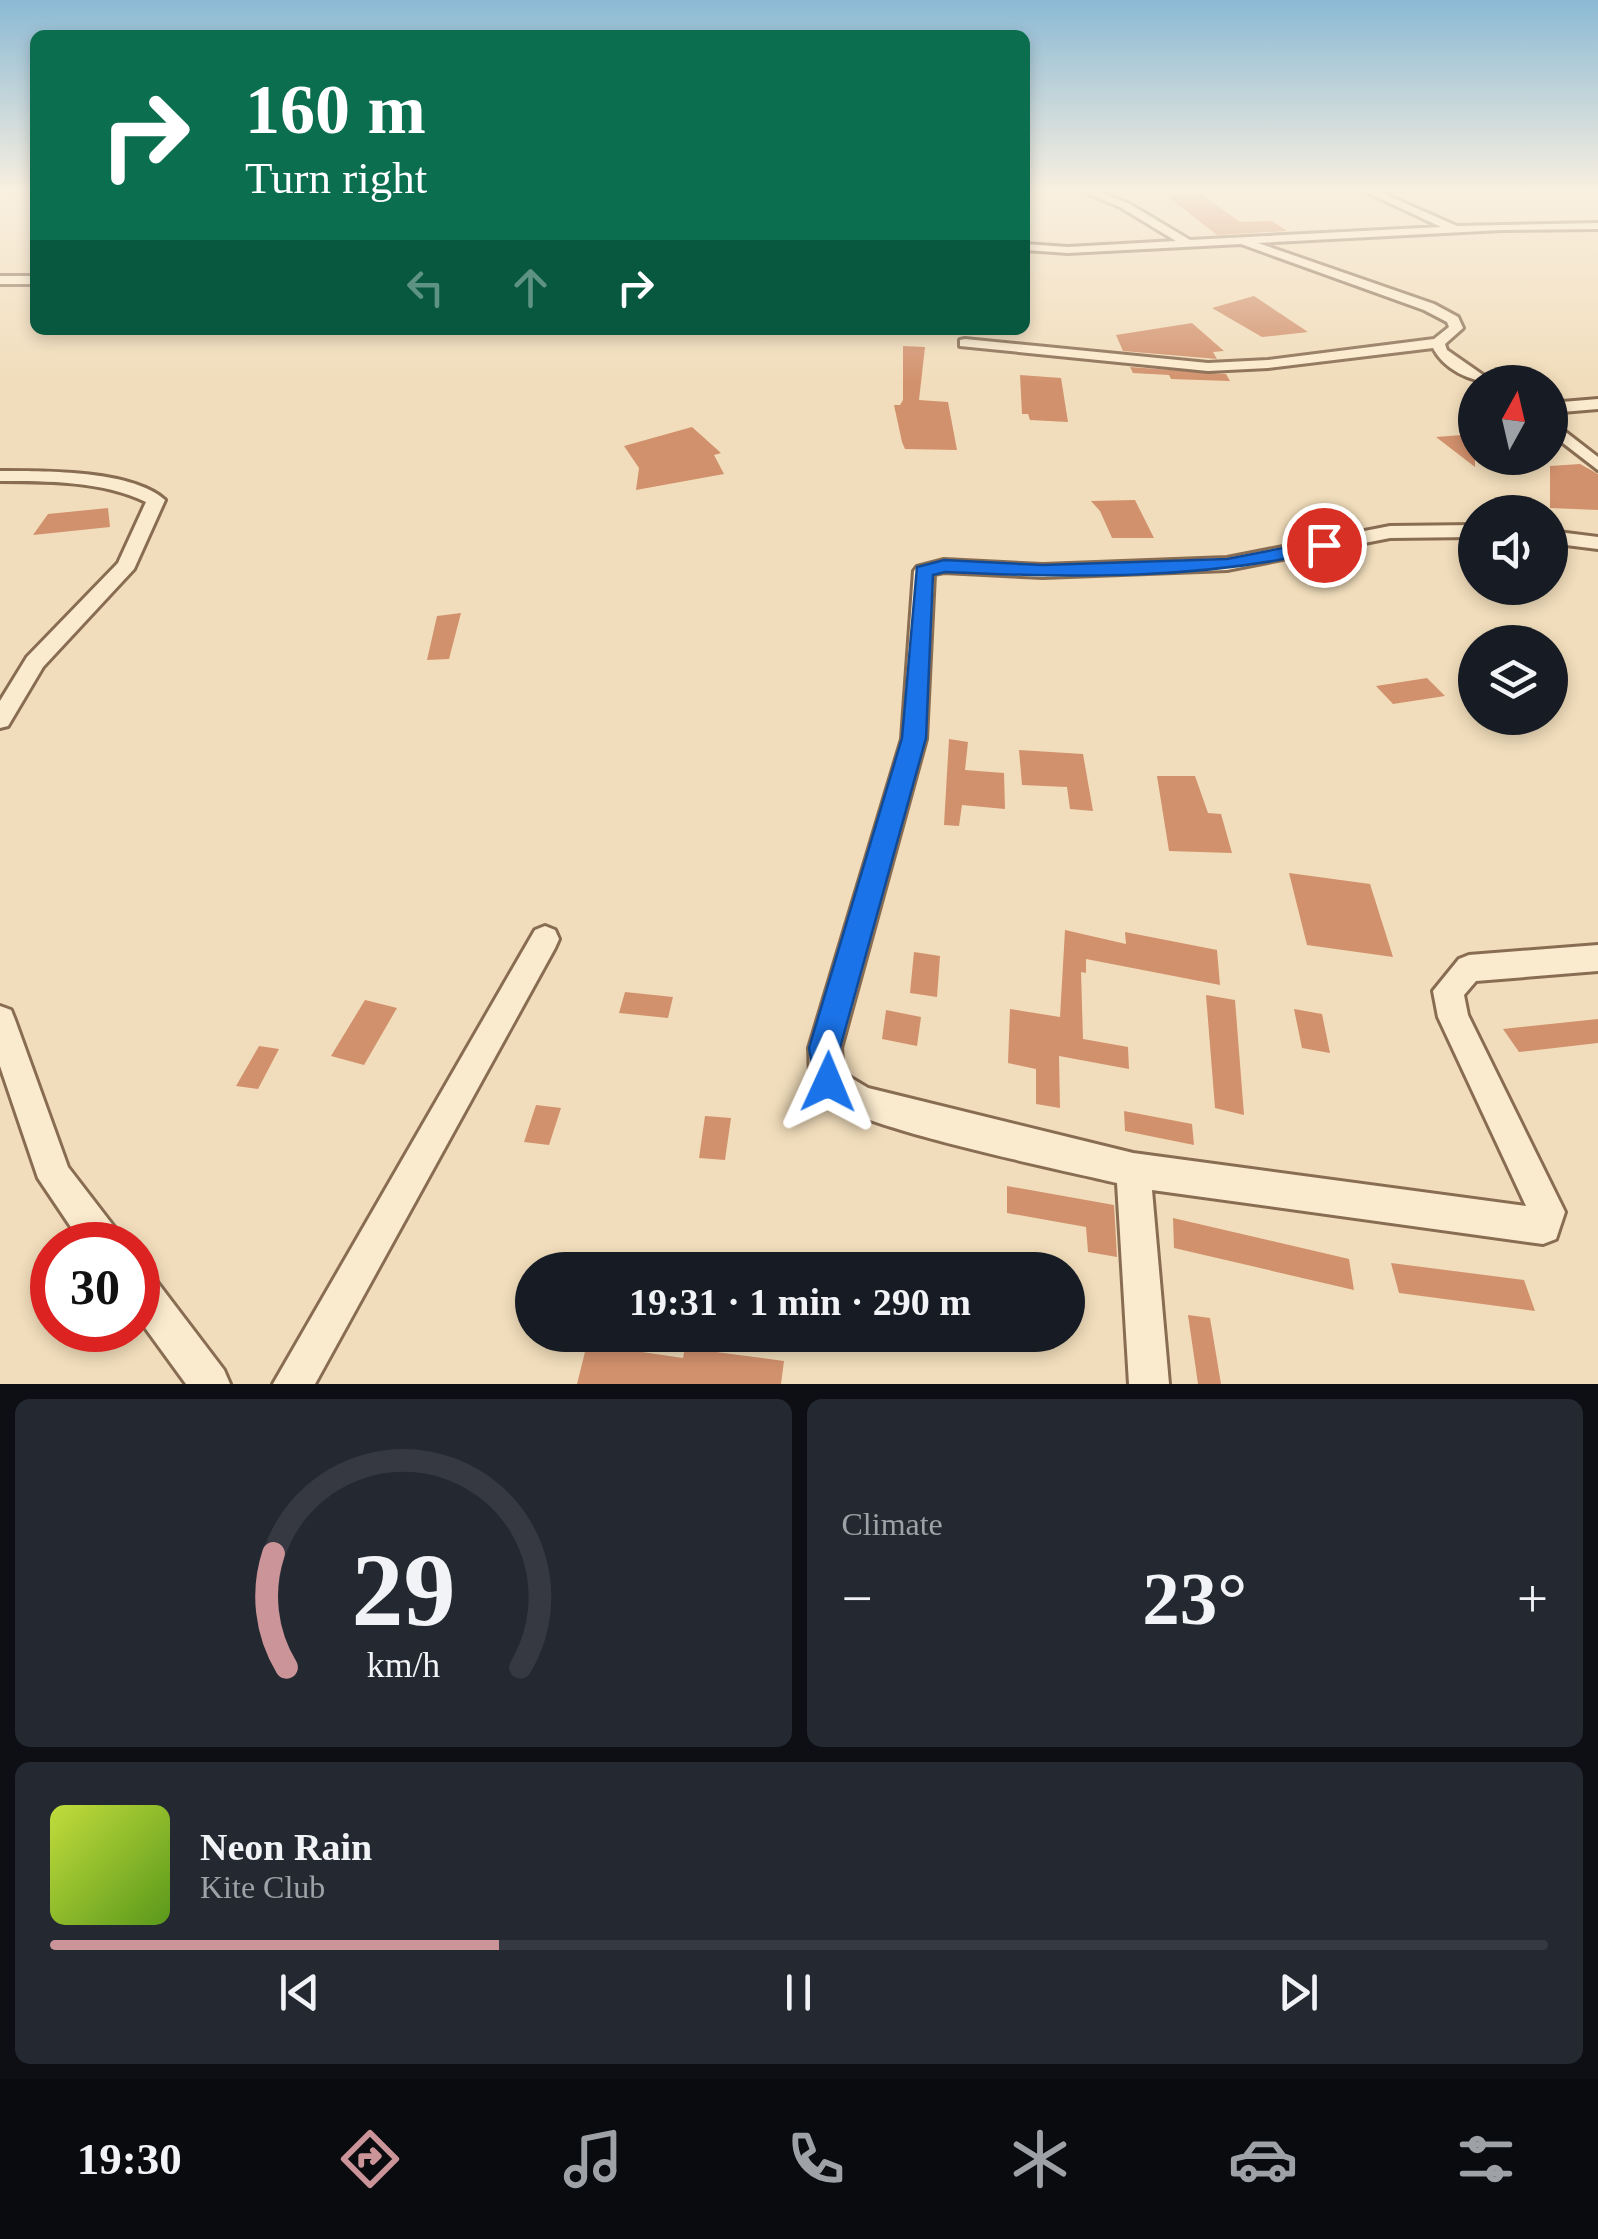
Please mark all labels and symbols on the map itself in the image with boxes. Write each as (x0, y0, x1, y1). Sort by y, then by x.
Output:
north arrow (1458, 365, 1568, 475)
pin (1282, 503, 1367, 588)
position arrow (776, 1030, 880, 1134)
speed limit sign: 30 (30, 1222, 160, 1352)

